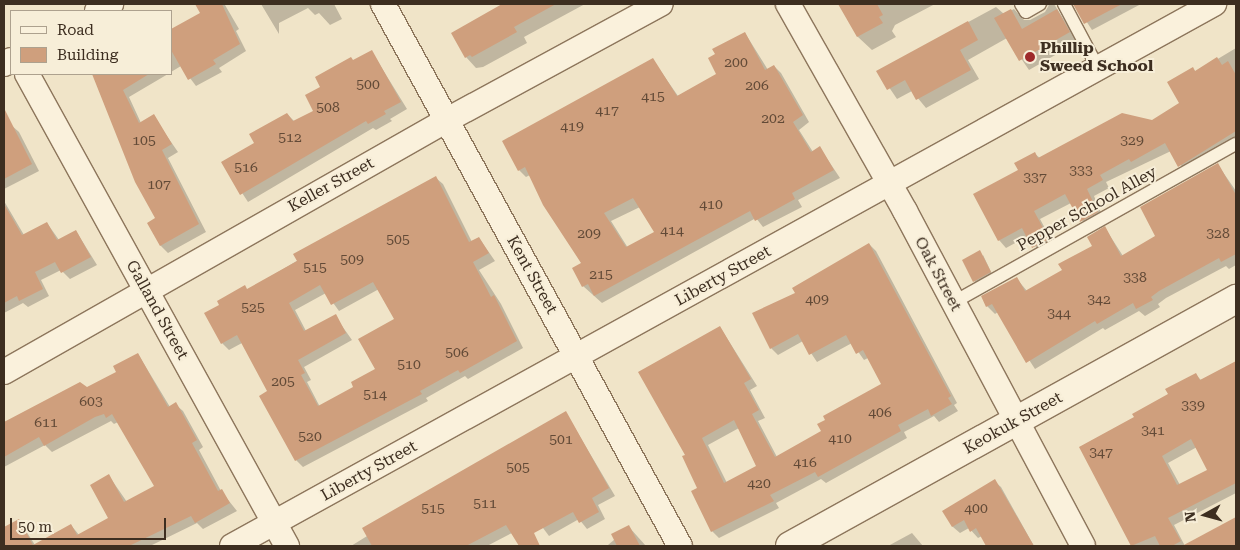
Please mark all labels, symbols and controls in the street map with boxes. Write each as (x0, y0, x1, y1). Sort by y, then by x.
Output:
legend (10, 10, 172, 75)
text: Road (57, 21, 94, 39)
place label: Phillip Sweed School (1040, 38, 1153, 76)
text: Building (57, 46, 118, 64)
marker: Phillip Sweed School (1024, 51, 1036, 63)
house number: 200 (724, 54, 748, 70)
house number: 500 (356, 76, 380, 92)
house number: 206 (745, 77, 769, 93)
house number: 415 (641, 88, 665, 104)
house number: 508 (316, 99, 340, 115)
house number: 417 (595, 102, 619, 118)
house number: 202 (761, 110, 785, 126)
house number: 419 (560, 118, 584, 134)
house number: 512 (278, 129, 302, 145)
house number: 105 (132, 132, 156, 148)
house number: 329 (1120, 132, 1144, 148)
street label: Keller Street (285, 154, 377, 216)
house number: 516 (234, 159, 258, 175)
house number: 333 (1069, 162, 1093, 178)
street label: Pepper School Alley (1014, 163, 1160, 255)
house number: 337 (1023, 169, 1047, 185)
house number: 107 (147, 176, 171, 192)
house number: 410 (699, 196, 723, 212)
house number: 414 (660, 222, 684, 238)
house number: 209 (577, 225, 601, 241)
house number: 328 (1206, 225, 1230, 241)
house number: 505 (386, 231, 410, 247)
street label: Kent Street (503, 233, 561, 317)
street label: Oak Street (910, 234, 966, 314)
street label: Liberty Street (672, 242, 774, 310)
house number: 509 (340, 251, 364, 267)
street label: Galland Street (122, 257, 192, 363)
house number: 515 (303, 259, 327, 275)
house number: 215 (589, 266, 613, 282)
house number: 338 (1123, 269, 1147, 285)
house number: 409 (805, 291, 829, 307)
house number: 342 (1087, 291, 1111, 307)
house number: 525 (241, 299, 265, 315)
house number: 344 (1047, 305, 1071, 321)
house number: 506 (445, 344, 469, 360)
house number: 510 (397, 356, 421, 372)
house number: 205 (271, 373, 295, 389)
house number: 514 (363, 386, 387, 402)
street label: Keokuk Street (960, 388, 1066, 458)
house number: 603 (79, 393, 103, 409)
house number: 339 (1181, 397, 1205, 413)
house number: 406 (868, 404, 892, 420)
house number: 611 (34, 414, 58, 430)
house number: 341 (1141, 422, 1165, 438)
house number: 520 (298, 428, 322, 444)
house number: 410 (828, 430, 852, 446)
house number: 501 (549, 431, 573, 447)
street label: Liberty Street (318, 437, 420, 505)
house number: 347 (1089, 444, 1113, 460)
house number: 416 (793, 454, 817, 470)
house number: 505 (506, 459, 530, 475)
house number: 420 (747, 475, 771, 491)
north arrow (1180, 490, 1230, 540)
house number: 511 (473, 495, 497, 511)
house number: 515 (421, 500, 445, 516)
house number: 400 (964, 500, 988, 516)
scale bar (12, 508, 169, 540)
text: N (1182, 511, 1199, 523)
text: 50 m (18, 518, 52, 536)

